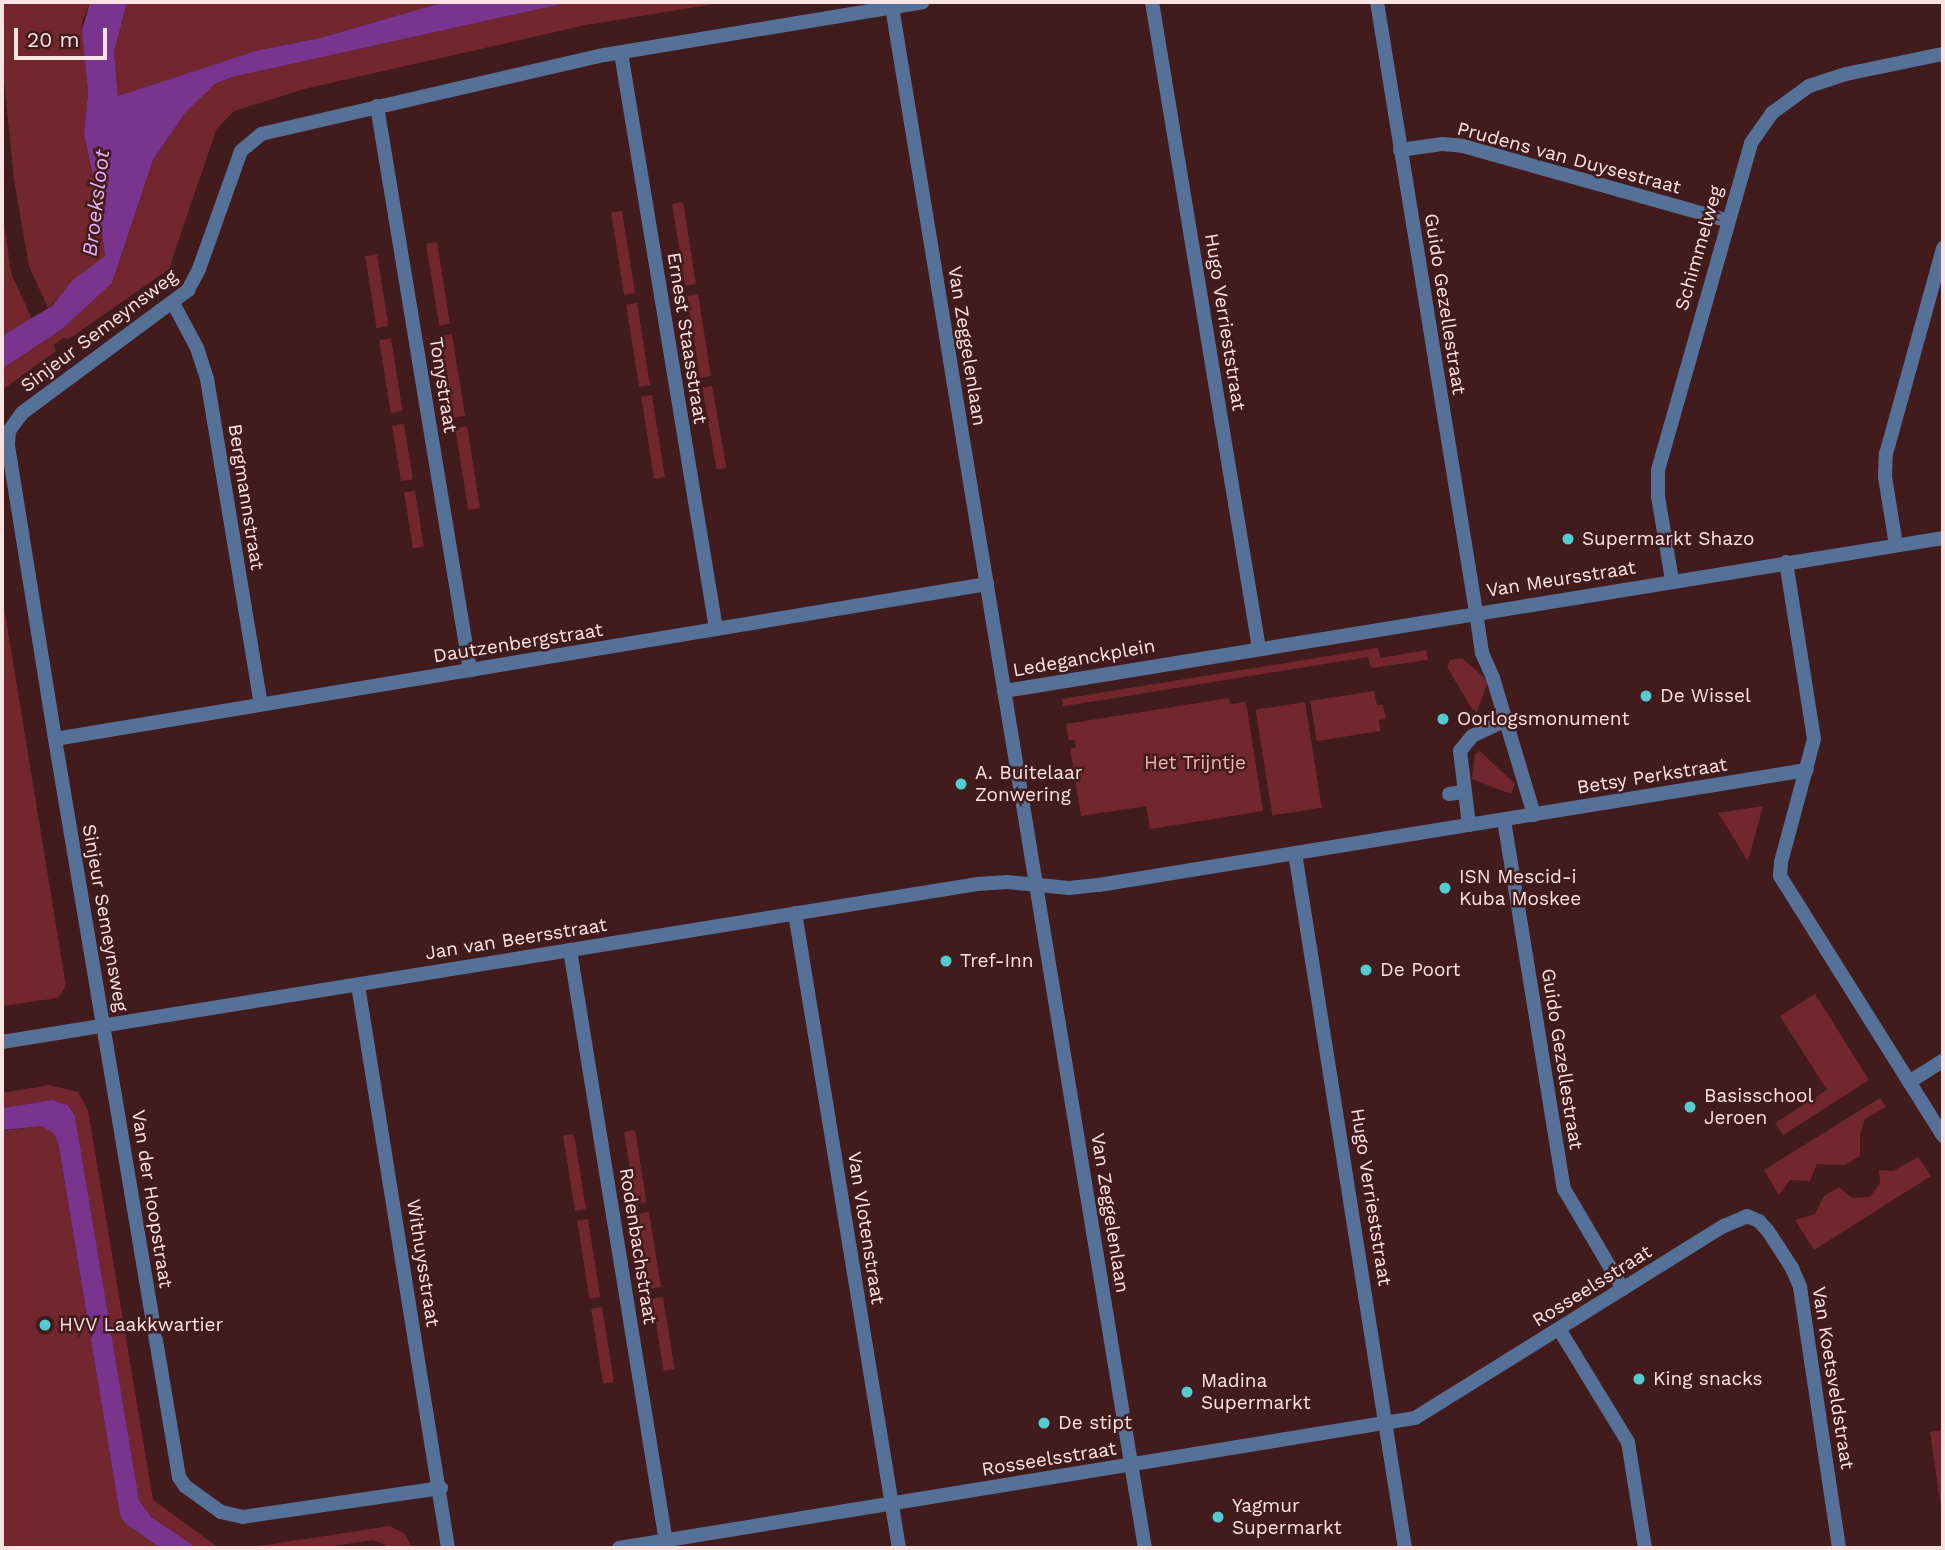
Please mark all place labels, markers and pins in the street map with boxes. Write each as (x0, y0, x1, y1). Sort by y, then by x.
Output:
place label: Supermarkt Shazo (1582, 528, 1754, 550)
marker: Supermarkt Shazo (1560, 531, 1576, 547)
place label: De Wissel (1660, 685, 1751, 707)
marker: De Wissel (1638, 688, 1654, 704)
place label: Oorlogsmonument (1457, 708, 1629, 730)
marker: Oorlogsmonument (1435, 711, 1451, 727)
place label: A. Buitelaar Zonwering (975, 762, 1082, 806)
marker: A. Buitelaar Zonwering (953, 776, 969, 792)
place label: ISN Mescid-i Kuba Moskee (1459, 866, 1582, 910)
marker: ISN Mescid-i Kuba Moskee (1437, 880, 1453, 896)
place label: Tref-Inn (960, 950, 1034, 972)
marker: Tref-Inn (938, 953, 954, 969)
place label: De Poort (1380, 959, 1461, 981)
marker: De Poort (1358, 962, 1374, 978)
place label: Basisschool Jeroen (1704, 1085, 1813, 1129)
marker: Basisschool Jeroen (1682, 1099, 1698, 1115)
place label: HVV Laakkwartier (59, 1314, 224, 1336)
marker: HVV Laakkwartier (37, 1317, 53, 1333)
place label: King snacks (1653, 1368, 1763, 1390)
place label: Madina Supermarkt (1201, 1370, 1311, 1414)
marker: King snacks (1631, 1371, 1647, 1387)
marker: Madina Supermarkt (1179, 1384, 1195, 1400)
place label: De stipt (1058, 1412, 1132, 1434)
marker: De stipt (1036, 1415, 1052, 1431)
place label: Yagmur Supermarkt (1232, 1495, 1342, 1539)
marker: Yagmur Supermarkt (1210, 1509, 1226, 1525)

